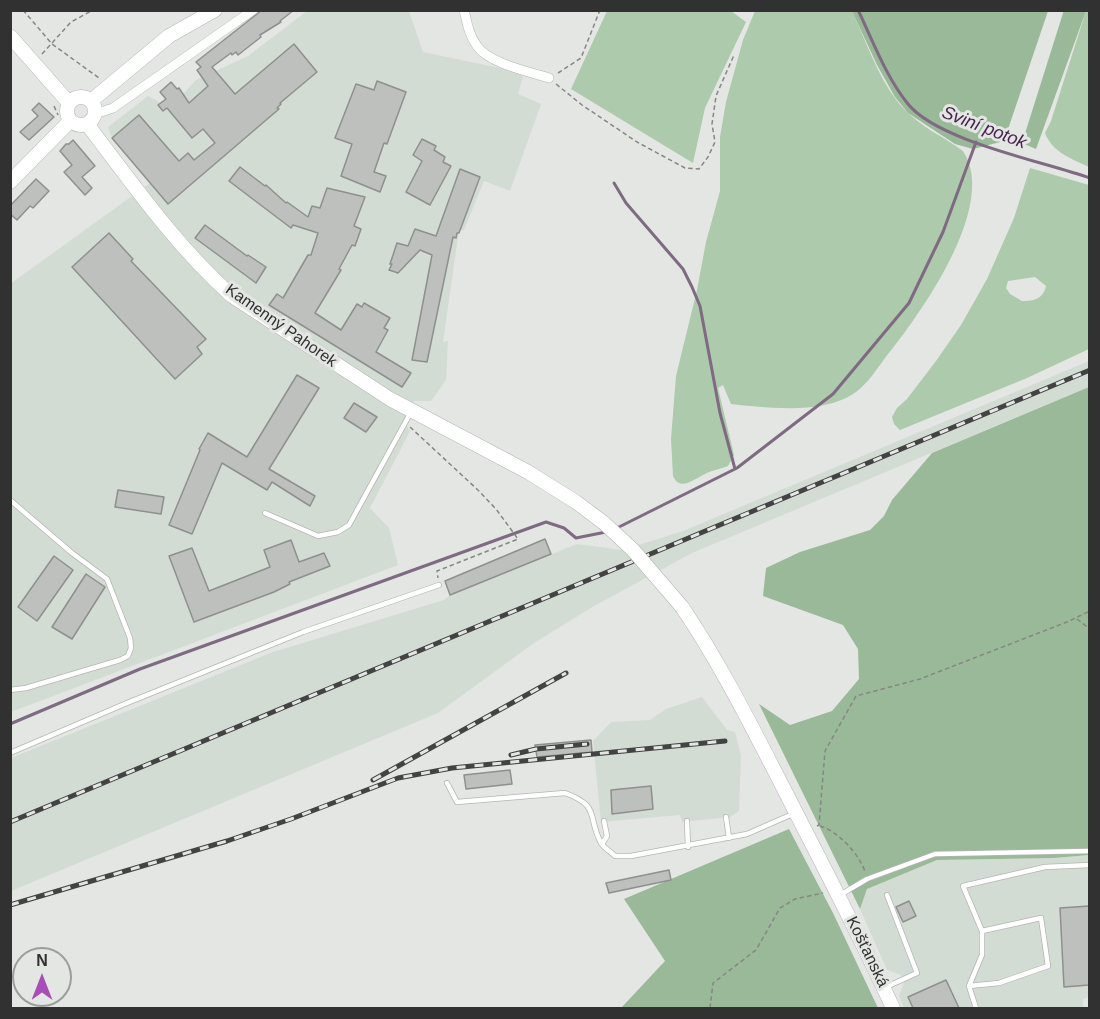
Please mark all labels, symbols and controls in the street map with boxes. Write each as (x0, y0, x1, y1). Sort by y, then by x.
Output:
water label: Sviní potok (939, 102, 1029, 154)
street label: Kamenný Pahorek (222, 280, 340, 372)
street label: Košťanská (842, 914, 892, 990)
north arrow (12, 947, 72, 1007)
text: N (36, 952, 48, 969)

